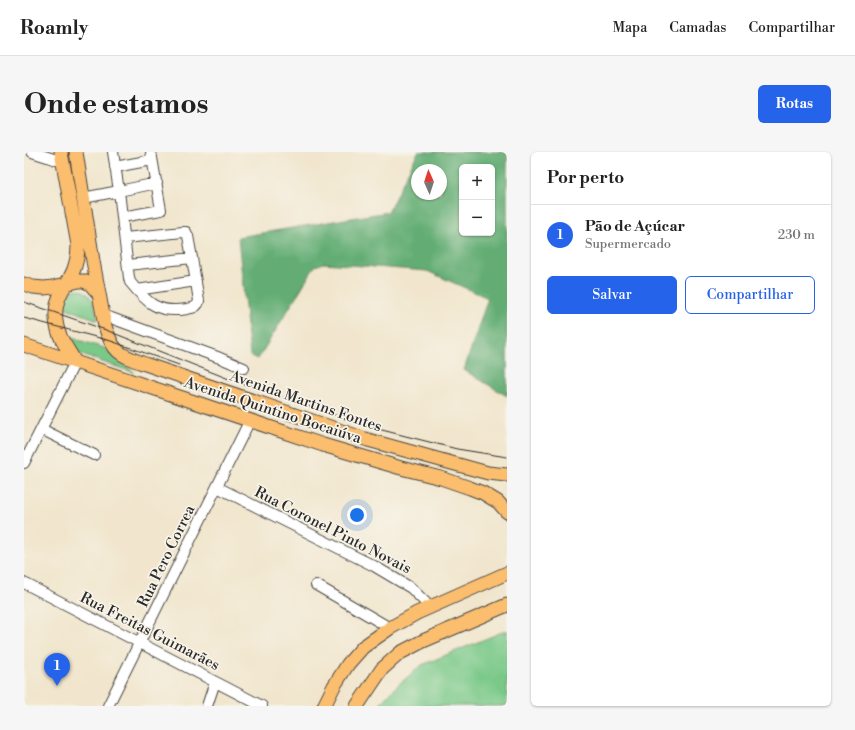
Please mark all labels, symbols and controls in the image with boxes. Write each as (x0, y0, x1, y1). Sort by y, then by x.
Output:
text: Roamly (20, 16, 88, 40)
text: Mapa (613, 19, 647, 37)
text: Camadas (669, 19, 726, 37)
text: Compartilhar (748, 19, 835, 37)
button: Rotas (758, 85, 831, 123)
text: Onde estamos (24, 87, 209, 122)
north arrow (411, 164, 447, 200)
map controls (459, 164, 495, 236)
button: + (459, 164, 495, 200)
text: Por perto (547, 167, 624, 189)
button: − (459, 200, 495, 236)
text: Pão de Açúcar (585, 217, 685, 236)
text: 1 (557, 227, 563, 243)
text: 230 m (778, 227, 815, 243)
text: Supermercado (585, 236, 671, 252)
button: Salvar (547, 276, 677, 314)
button: Compartilhar (685, 276, 815, 314)
street label: Avenida Martins Fontes (226, 366, 384, 436)
street label: Avenida Quintino Bocaiúva (181, 373, 364, 448)
street label: Rua Coronel Pinto Novais (251, 483, 414, 578)
street label: Rua Pero Correa (134, 502, 200, 610)
your location (347, 505, 367, 525)
street label: Rua Freitas Guimarães (77, 588, 223, 675)
pin: 1 (44, 653, 70, 686)

